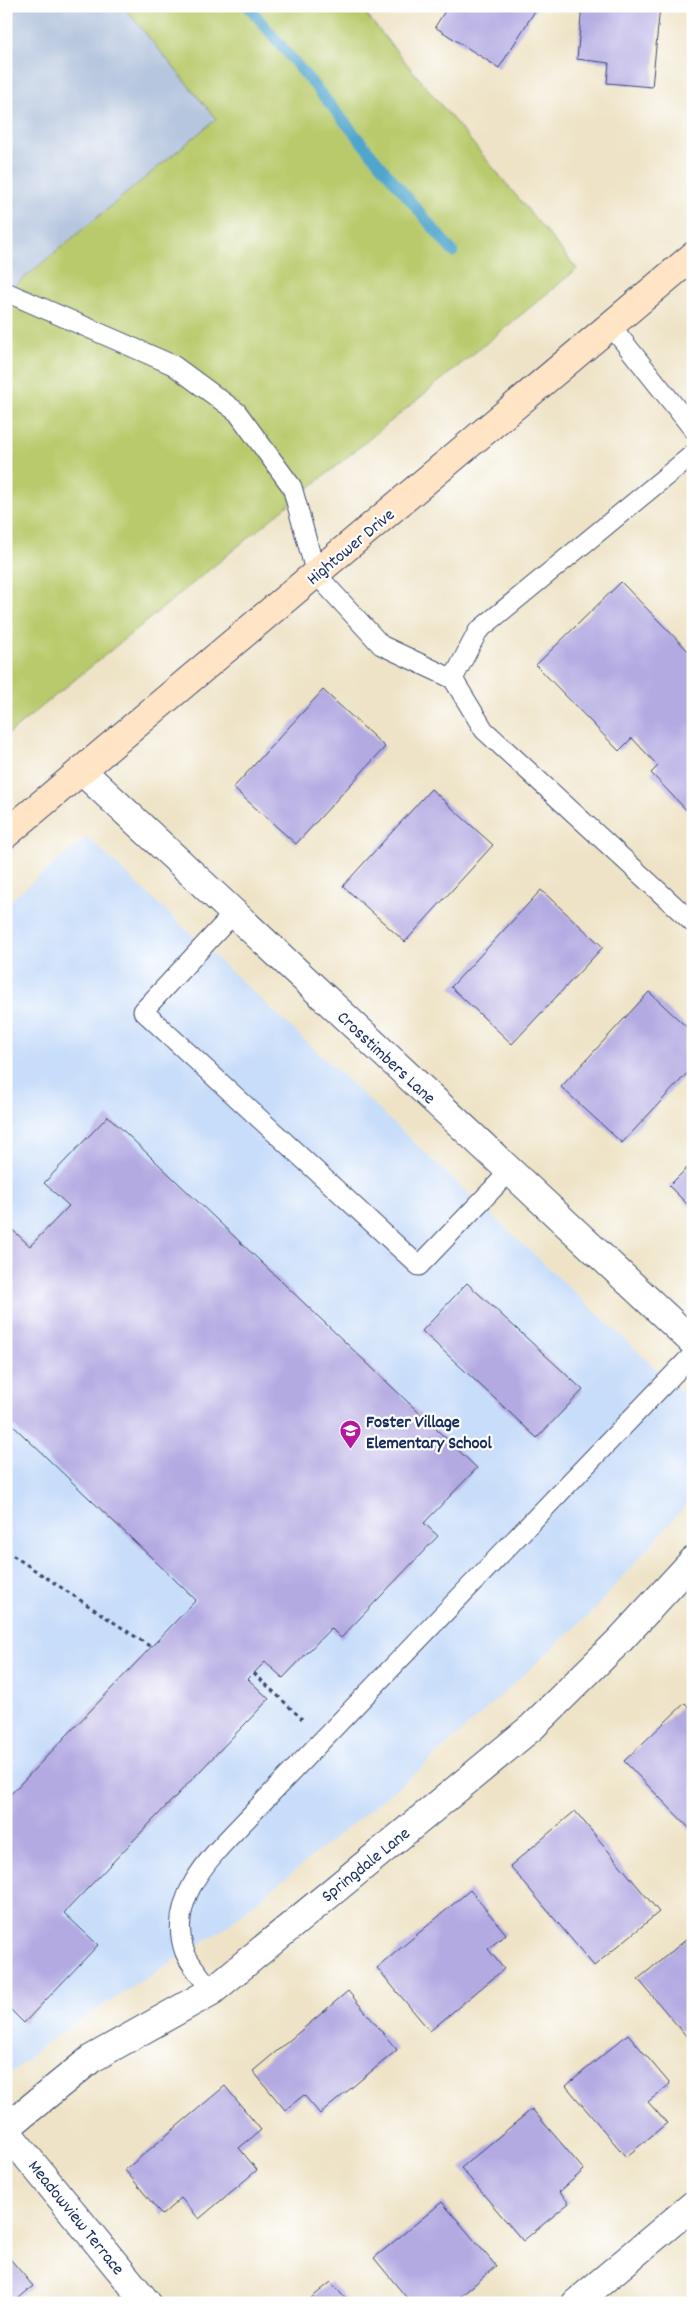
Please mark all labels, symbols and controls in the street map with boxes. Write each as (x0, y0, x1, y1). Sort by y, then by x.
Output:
street label: Hightower Drive (302, 503, 401, 592)
street label: Crosstimbers Lane (330, 1006, 440, 1111)
place label: Foster Village Elementary School (366, 1411, 493, 1457)
school or university icon: Foster Village Elementary School (338, 1419, 362, 1450)
street label: Springdale Lane (317, 1822, 416, 1910)
street label: Meadowview Terrace (21, 2156, 129, 2281)

